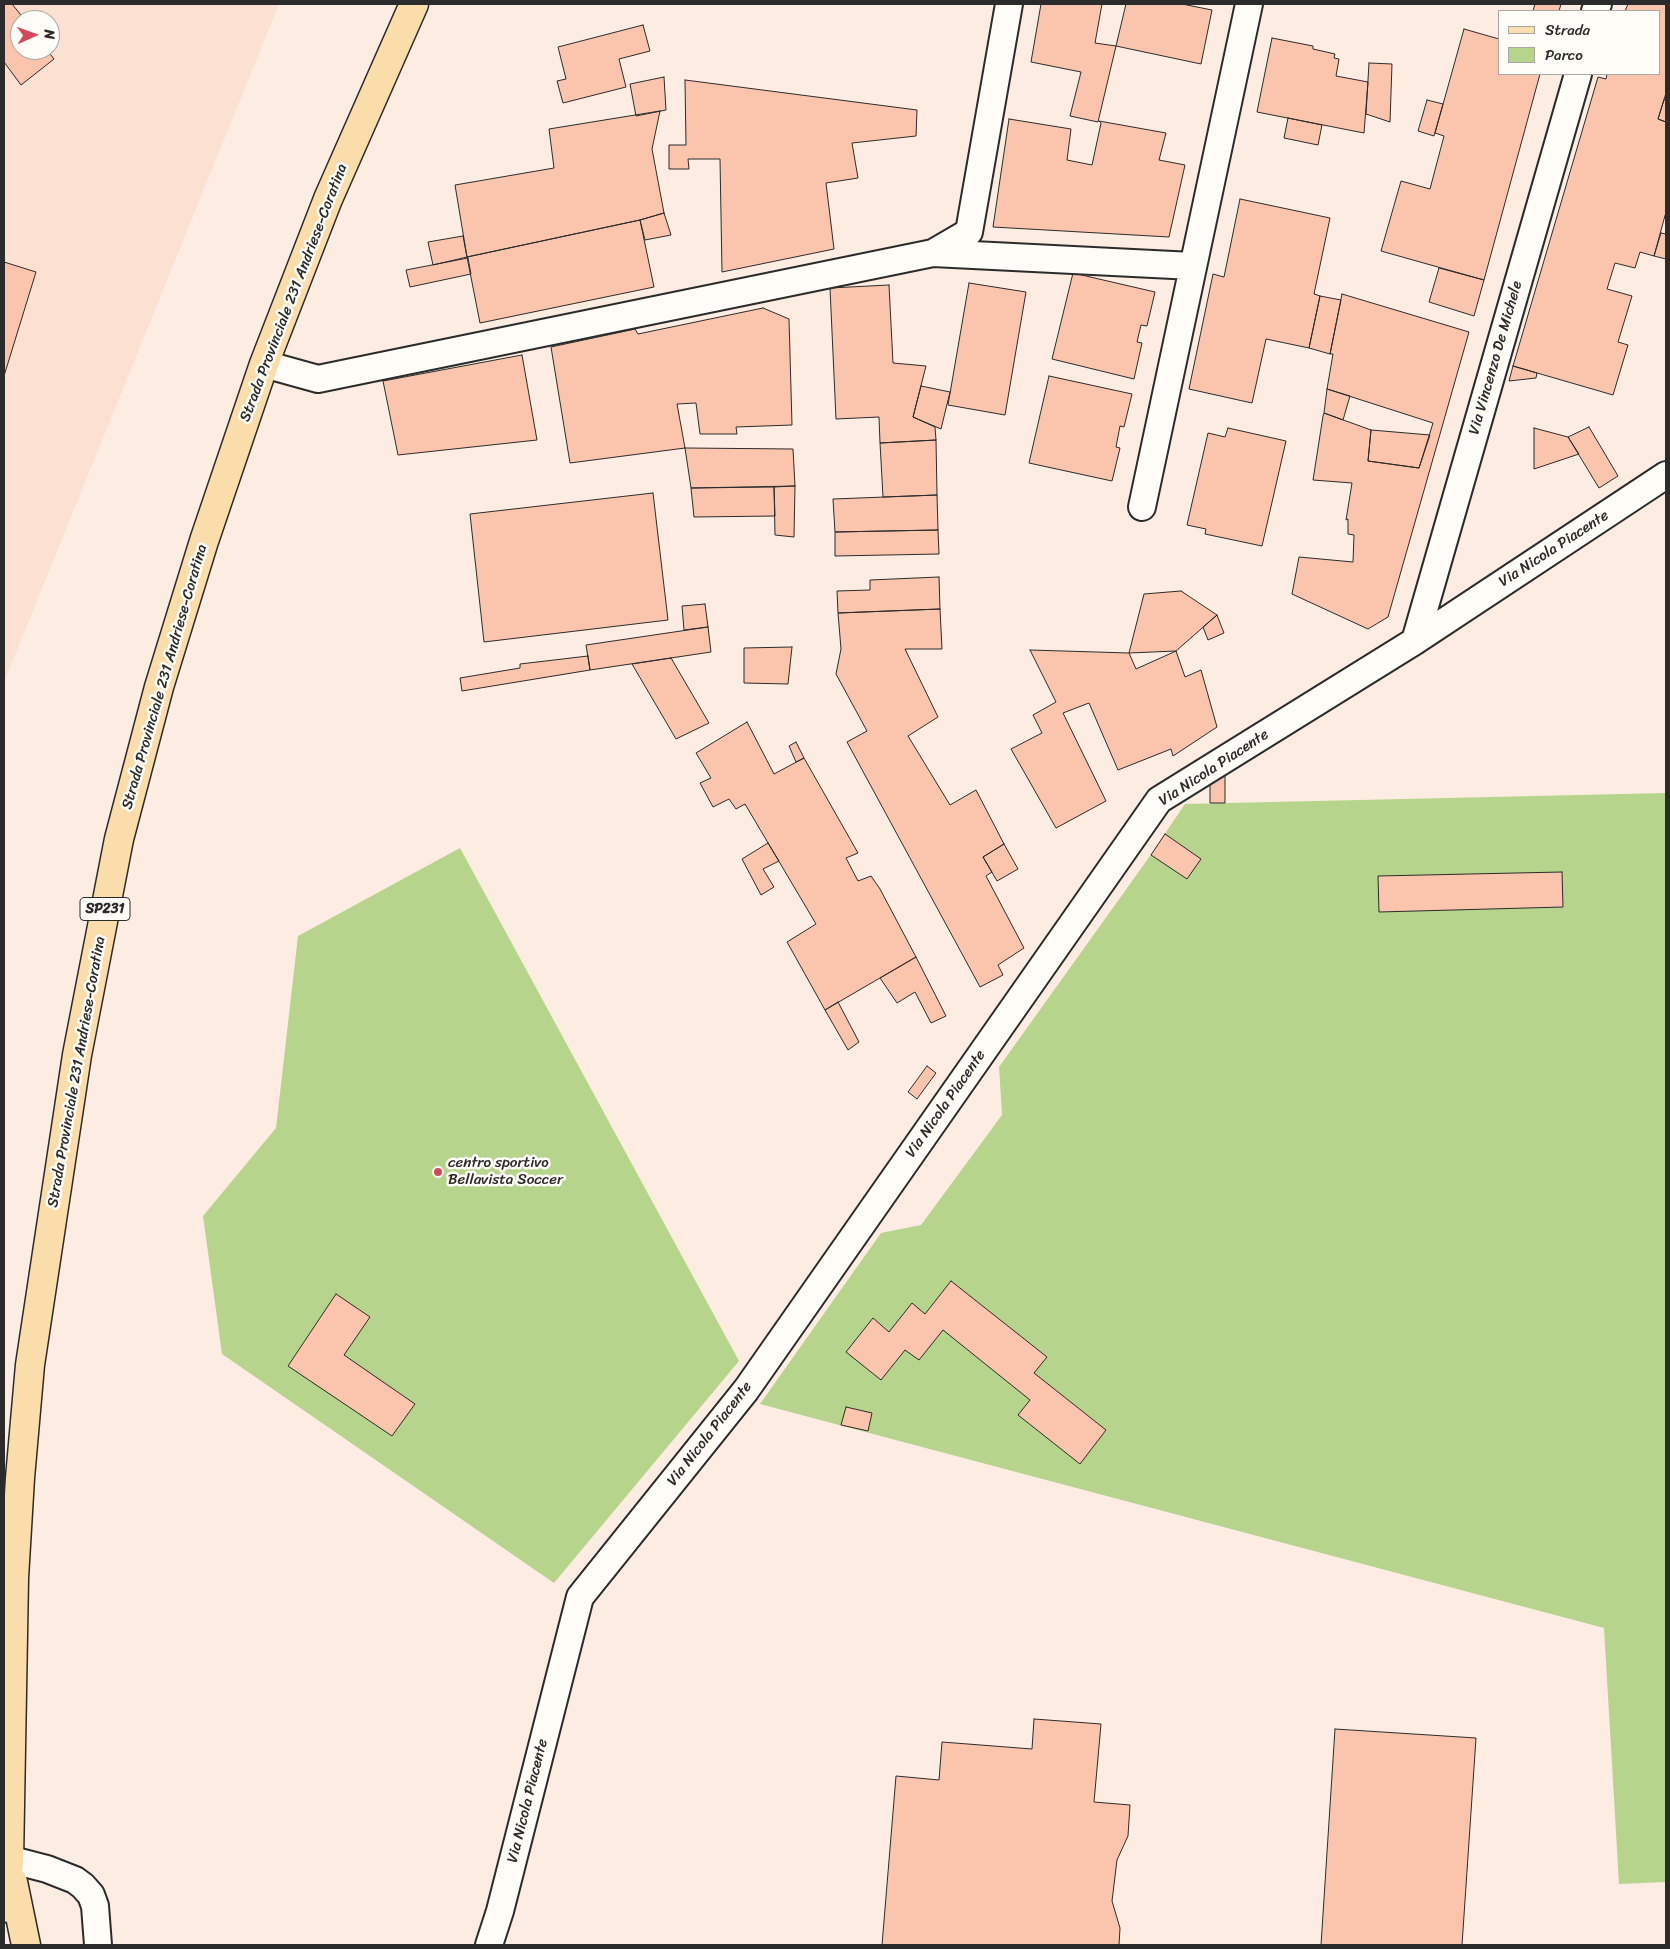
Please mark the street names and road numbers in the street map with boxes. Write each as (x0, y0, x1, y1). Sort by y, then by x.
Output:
street label: Strada Provinciale 231 Andriese-Coratina (236, 162, 352, 424)
street label: Via Vincenzo De Michele (1465, 279, 1527, 437)
street label: Via Nicola Piacente (1496, 507, 1612, 591)
street label: Strada Provinciale 231 Andriese-Coratina (118, 542, 212, 812)
street label: Via Nicola Piacente (1156, 726, 1272, 810)
road number: SP231 (80, 898, 130, 921)
street label: Strada Provinciale 231 Andriese-Coratina (44, 935, 110, 1209)
street label: Via Nicola Piacente (902, 1047, 990, 1161)
street label: Via Nicola Piacente (664, 1378, 756, 1490)
street label: Via Nicola Piacente (504, 1737, 552, 1865)

